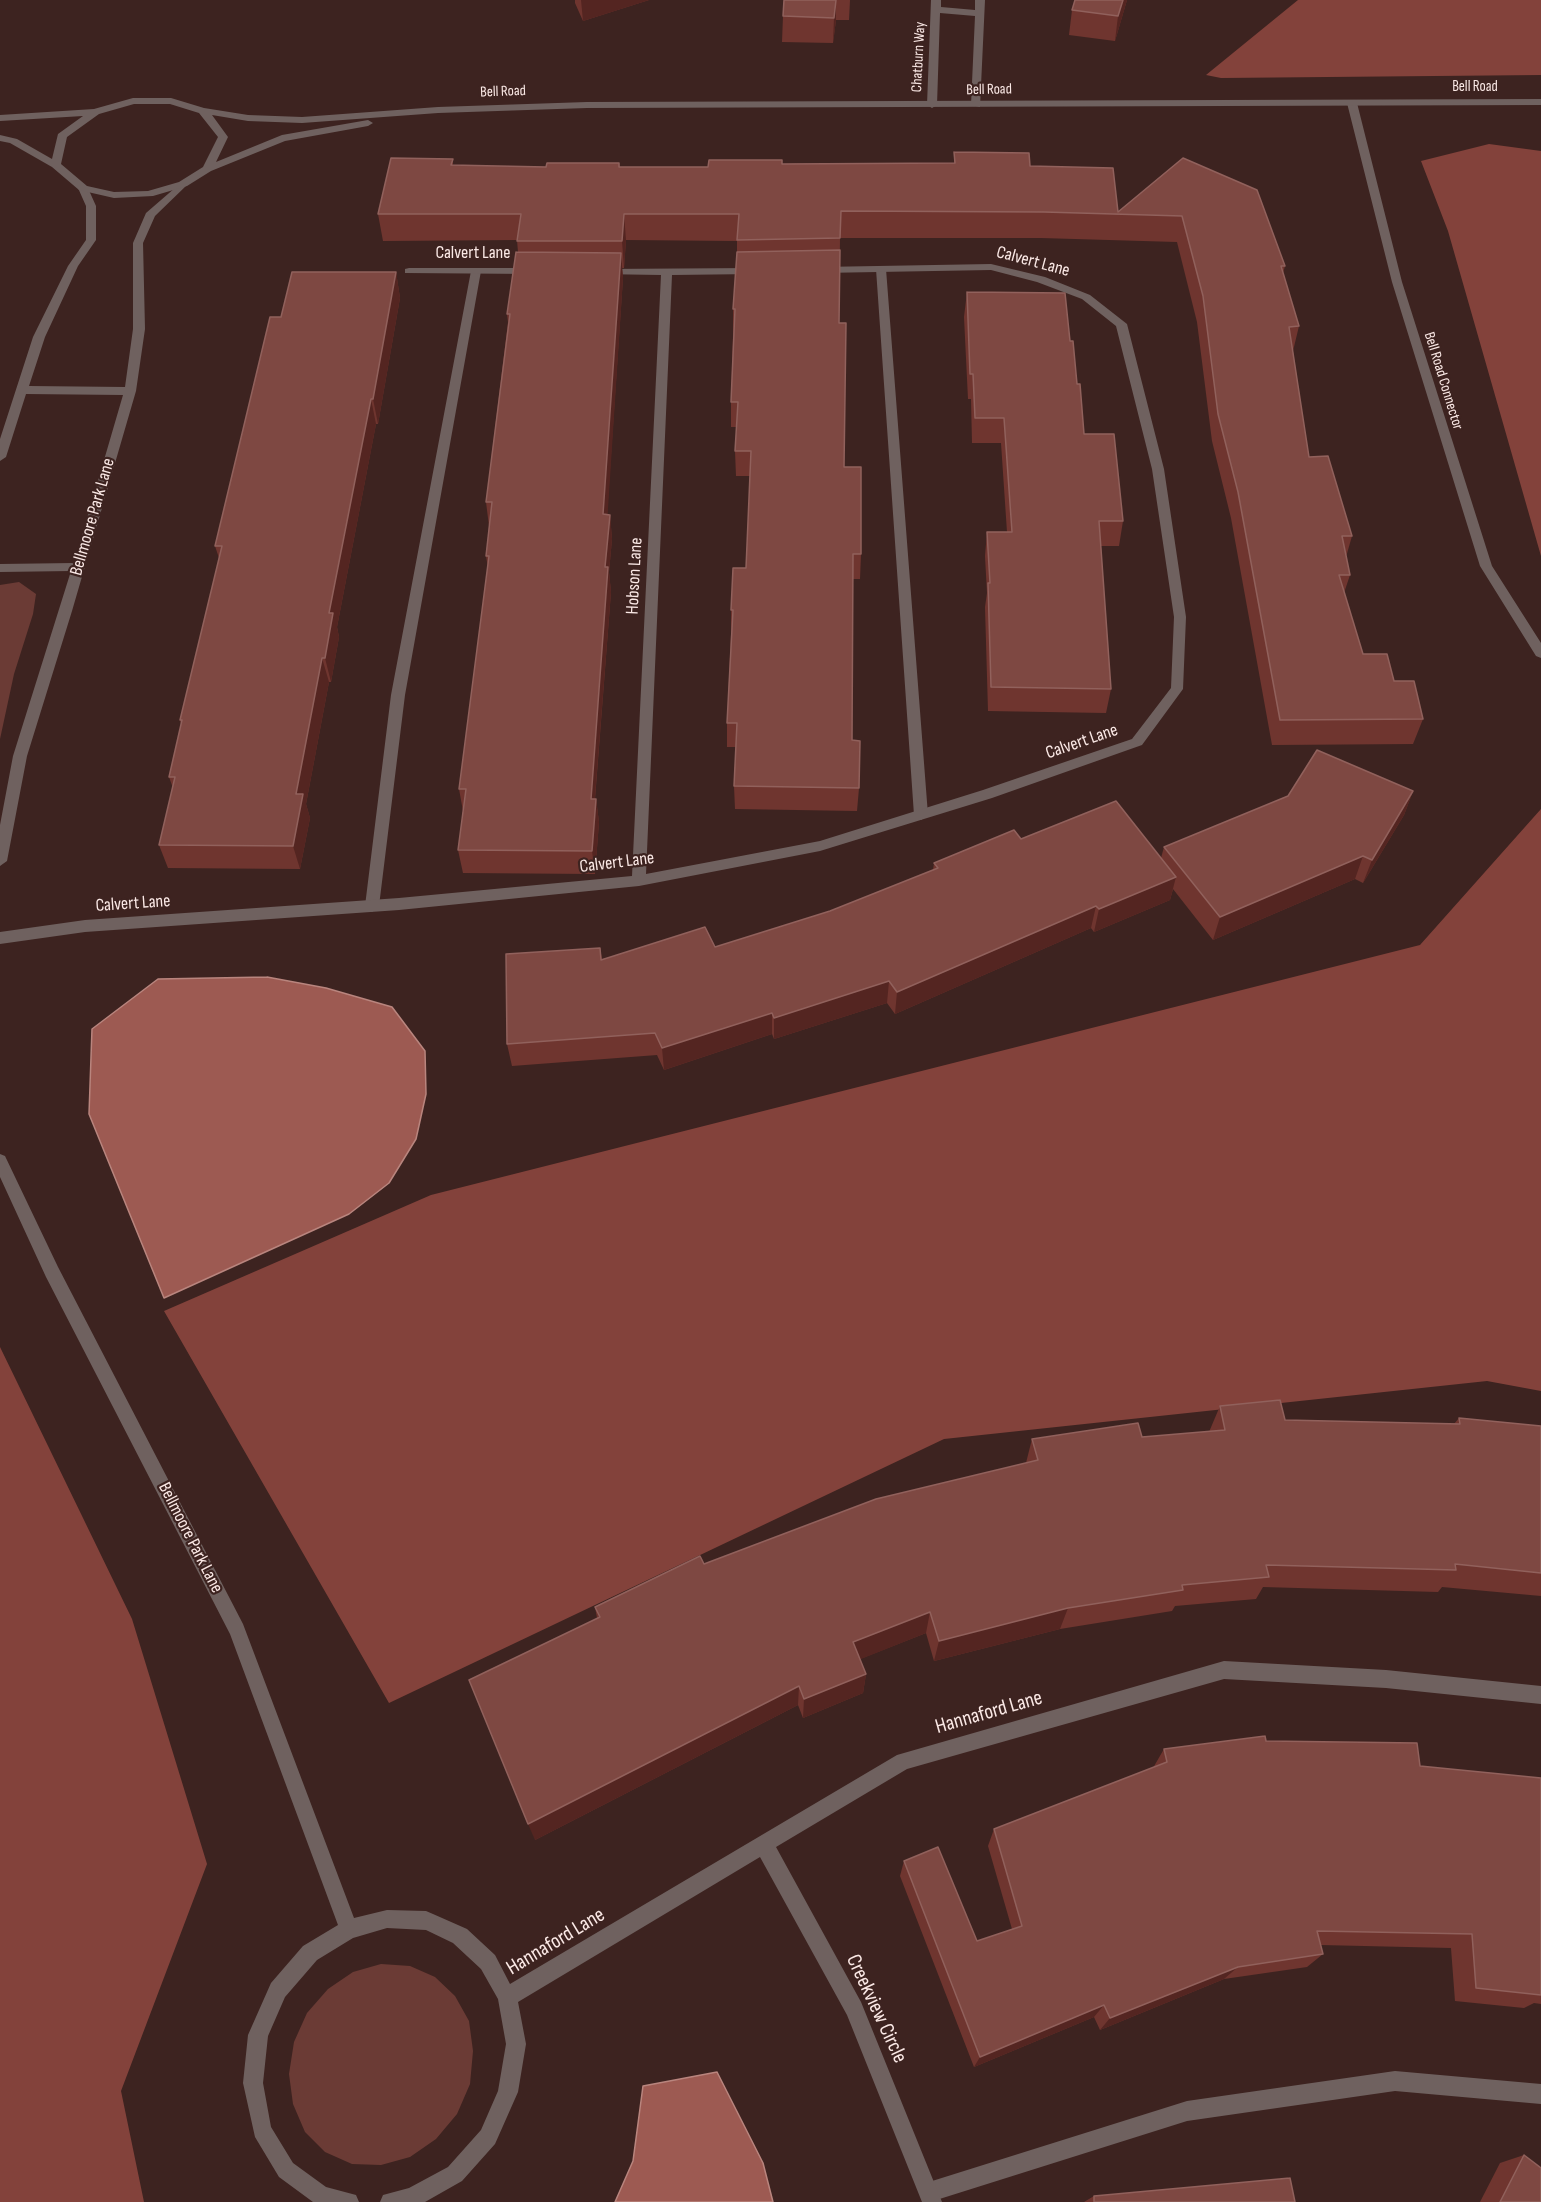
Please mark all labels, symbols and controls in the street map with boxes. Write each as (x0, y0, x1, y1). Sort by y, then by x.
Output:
street label: Chatburn Way (908, 21, 930, 93)
street label: Bell Road (1452, 78, 1498, 96)
street label: Bell Road (966, 81, 1012, 99)
street label: Bell Road (480, 82, 526, 102)
street label: Calvert Lane (435, 242, 511, 264)
street label: Calvert Lane (994, 242, 1072, 282)
street label: Bell Road Connector (1420, 330, 1466, 432)
street label: Bellmoore Park Lane (66, 456, 120, 578)
street label: Hobson Lane (622, 537, 648, 615)
street label: Calvert Lane (1043, 720, 1121, 764)
street label: Calvert Lane (578, 848, 656, 878)
street label: Calvert Lane (95, 891, 171, 917)
street label: Bellmoore Park Lane (153, 1479, 227, 1597)
street label: Hannaford Lane (933, 1686, 1045, 1740)
street label: Hannaford Lane (502, 1903, 610, 1981)
street label: Creekview Circle (840, 1951, 912, 2067)

